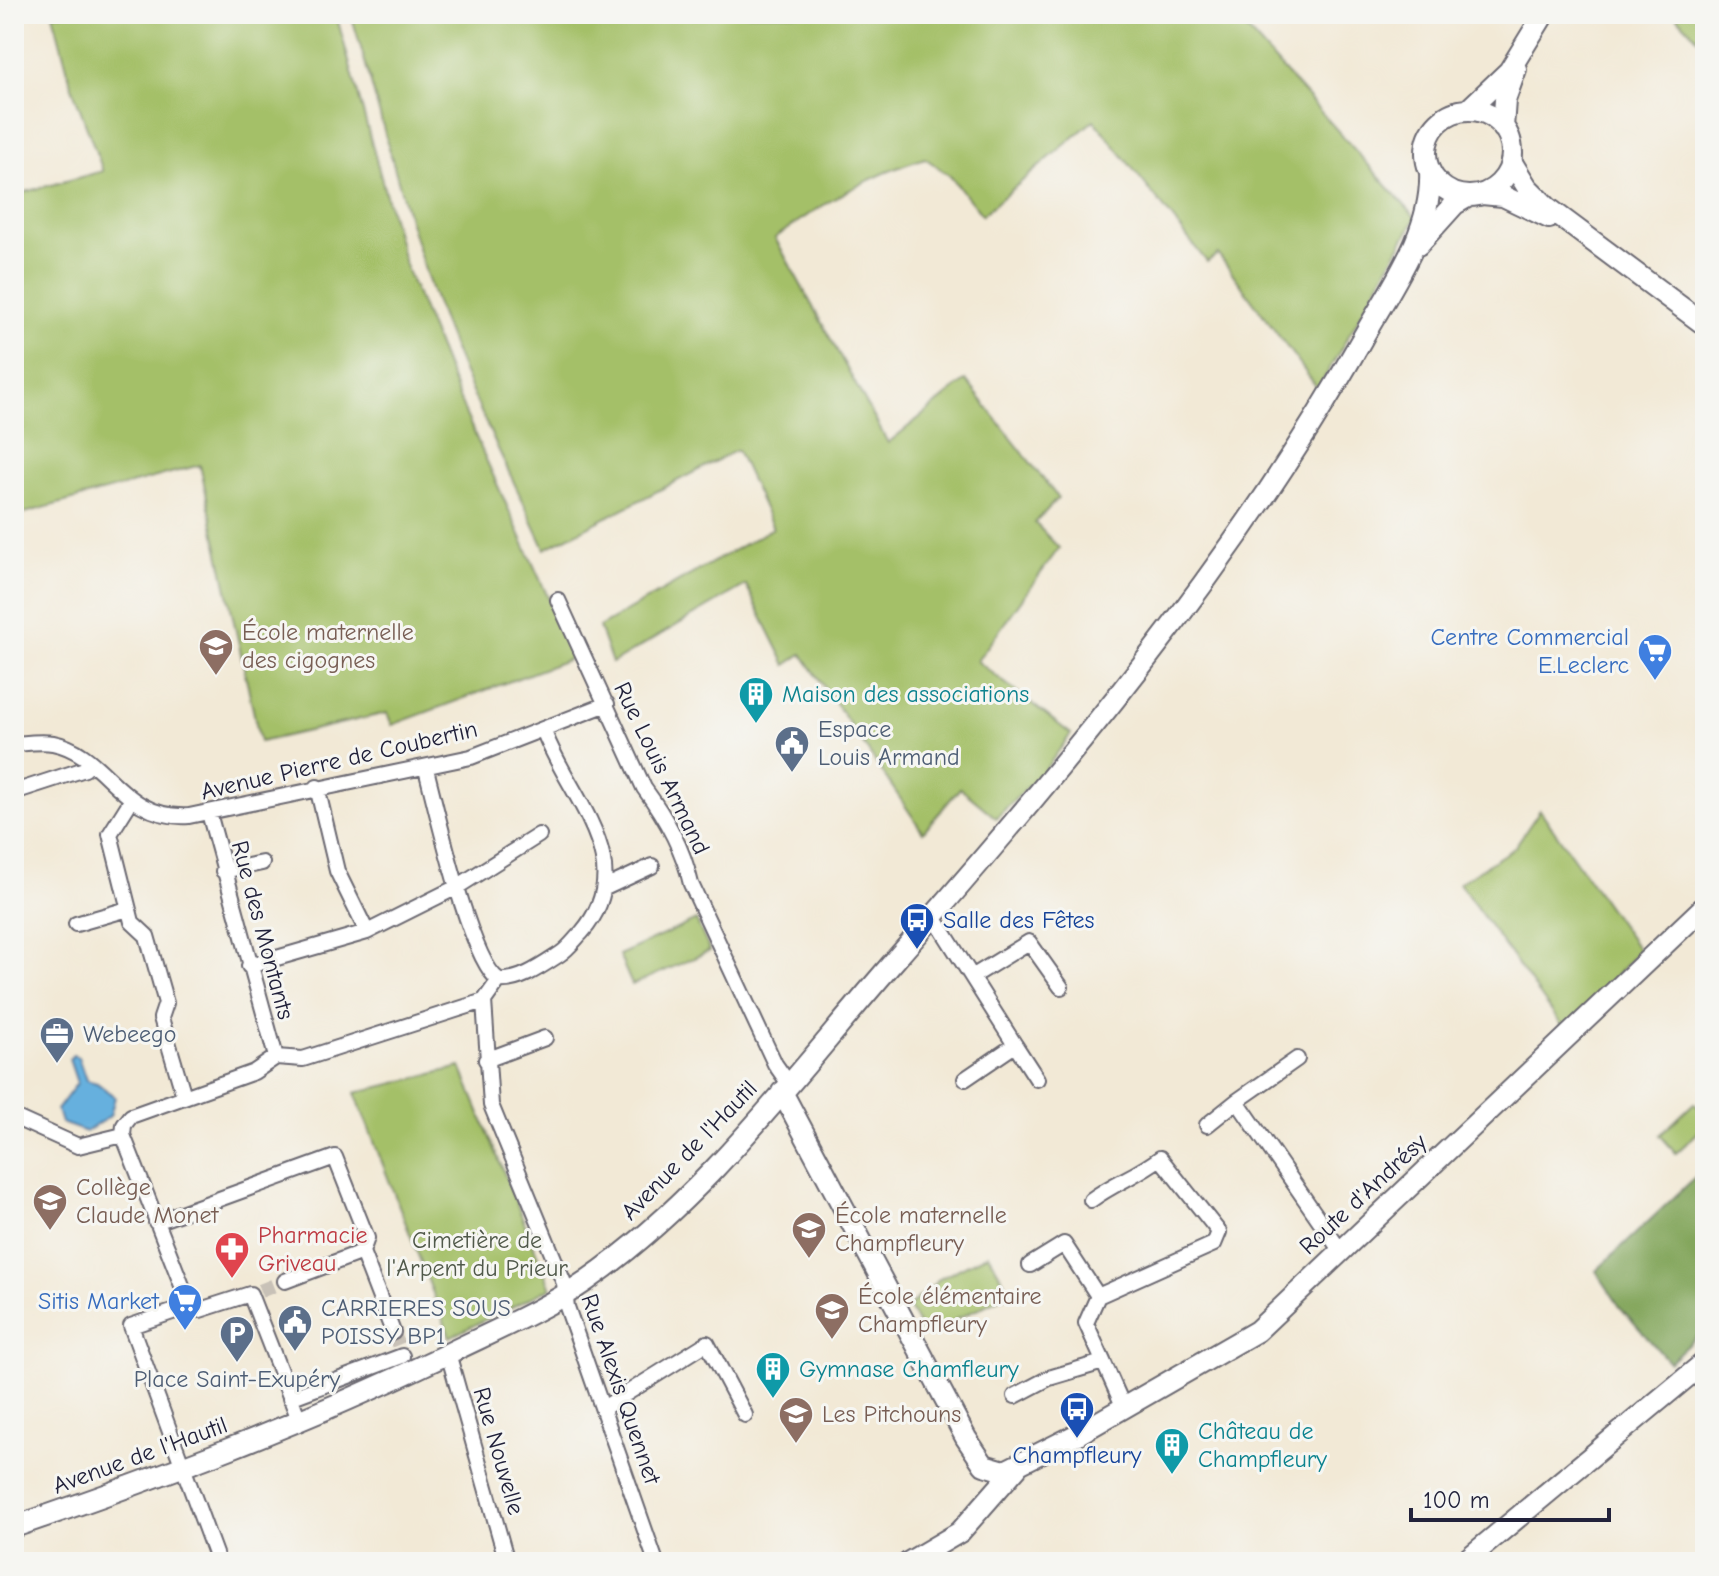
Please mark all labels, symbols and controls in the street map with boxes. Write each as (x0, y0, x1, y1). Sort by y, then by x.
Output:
place label: École maternelle des cigognes (242, 618, 414, 674)
place label: Centre Commercial E.Leclerc (1430, 623, 1629, 679)
school or university icon: École maternelle des cigognes (197, 627, 235, 677)
supermarket icon: Centre Commercial E.Leclerc (1636, 632, 1674, 682)
building icon: Maison des associations (737, 675, 775, 725)
street label: Rue Louis Armand (608, 677, 716, 859)
place label: Maison des associations (782, 680, 1029, 708)
street label: Avenue Pierre de Coubertin (198, 715, 480, 805)
place label: Espace Louis Armand (818, 715, 960, 771)
public building icon: Espace Louis Armand (773, 724, 811, 774)
street label: Rue des Montants (226, 837, 300, 1023)
bus stop icon: Salle des Fêtes (898, 901, 936, 951)
place label: Salle des Fêtes (943, 906, 1095, 934)
office icon: Webeego (38, 1015, 76, 1065)
place label: Webeego (83, 1020, 177, 1048)
street label: Avenue de l'Hautil (615, 1074, 763, 1226)
street label: Route d'Andrésy (1293, 1128, 1433, 1260)
place label: Collège Claude Monet (76, 1173, 220, 1229)
school or university icon: Collège Claude Monet (31, 1182, 69, 1232)
place label: École maternelle Champfleury (835, 1201, 1007, 1257)
school or university icon: École maternelle Champfleury (790, 1210, 828, 1260)
place label: Pharmacie Griveau (258, 1221, 368, 1277)
park label: Cimetière de l'Arpent du Prieur (386, 1226, 568, 1282)
pharmacy icon: Pharmacie Griveau (213, 1230, 251, 1280)
supermarket icon: Sitis Market (166, 1282, 204, 1332)
place label: École élémentaire Champfleury (858, 1282, 1042, 1338)
place label: Sitis Market (38, 1287, 160, 1315)
street label: Rue Alexis Quennet (575, 1290, 667, 1489)
school or university icon: École élémentaire Champfleury (813, 1291, 851, 1341)
place label: CARRIERES SOUS POISSY BP1 (321, 1294, 511, 1350)
public building icon: CARRIERES SOUS POISSY BP1 (276, 1303, 314, 1353)
parking icon: Place Saint-Exupéry (218, 1314, 256, 1364)
building icon: Gymnase Chamfleury (754, 1350, 792, 1400)
place label: Gymnase Chamfleury (799, 1355, 1019, 1383)
place label: Place Saint-Exupéry (134, 1365, 341, 1393)
street label: Rue Nouvelle (467, 1384, 531, 1518)
bus stop icon: Champfleury (1058, 1390, 1096, 1440)
school or university icon: Les Pitchouns (777, 1395, 815, 1445)
place label: Les Pitchouns (822, 1400, 961, 1428)
street label: Avenue de l'Hautil (49, 1410, 231, 1500)
place label: Château de Champfleury (1198, 1417, 1327, 1473)
building icon: Château de Champfleury (1153, 1426, 1191, 1476)
place label: Champfleury (1013, 1441, 1142, 1469)
scale bar (1411, 1472, 1609, 1522)
text: 100 m (1423, 1486, 1490, 1514)

